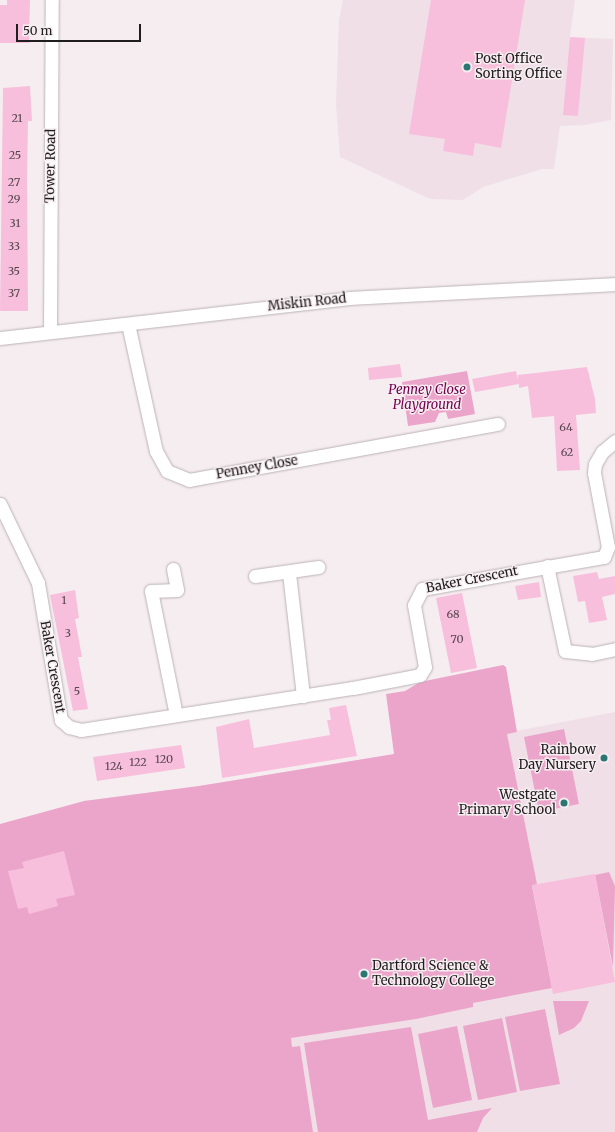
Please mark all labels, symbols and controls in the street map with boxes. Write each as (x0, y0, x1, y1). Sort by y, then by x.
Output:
scale bar (18, 16, 143, 42)
text: 50 m (23, 23, 52, 38)
place label: Post Office Sorting Office (475, 52, 562, 83)
marker: Post Office Sorting Office (462, 62, 472, 72)
house number: 21 (11, 111, 23, 125)
street label: Tower Road (43, 129, 59, 203)
house number: 25 (9, 148, 21, 162)
house number: 27 (8, 175, 20, 189)
house number: 29 (8, 192, 20, 206)
house number: 31 (10, 216, 20, 230)
house number: 33 (8, 239, 20, 253)
house number: 35 (8, 264, 20, 278)
house number: 37 (8, 286, 20, 300)
street label: Miskin Road (267, 291, 347, 315)
park label: Penney Close Playground (388, 383, 466, 414)
house number: 64 (559, 420, 573, 434)
house number: 62 (561, 445, 573, 459)
street label: Penney Close (215, 453, 299, 483)
street label: Baker Crescent (425, 563, 519, 597)
house number: 1 (62, 593, 66, 607)
house number: 68 (446, 607, 460, 621)
street label: Baker Crescent (36, 620, 68, 714)
house number: 3 (65, 626, 71, 640)
house number: 70 (450, 632, 464, 646)
house number: 5 (74, 684, 80, 698)
place label: Rainbow Day Nursery (518, 743, 596, 774)
house number: 120 (155, 752, 173, 766)
marker: Rainbow Day Nursery (599, 753, 609, 763)
house number: 122 (129, 755, 147, 769)
house number: 124 (105, 759, 123, 773)
place label: Westgate Primary School (459, 788, 556, 819)
marker: Westgate Primary School (559, 798, 569, 808)
place label: Dartford Science & Technology College (372, 959, 494, 990)
marker: Dartford Science & Technology College (359, 969, 369, 979)

